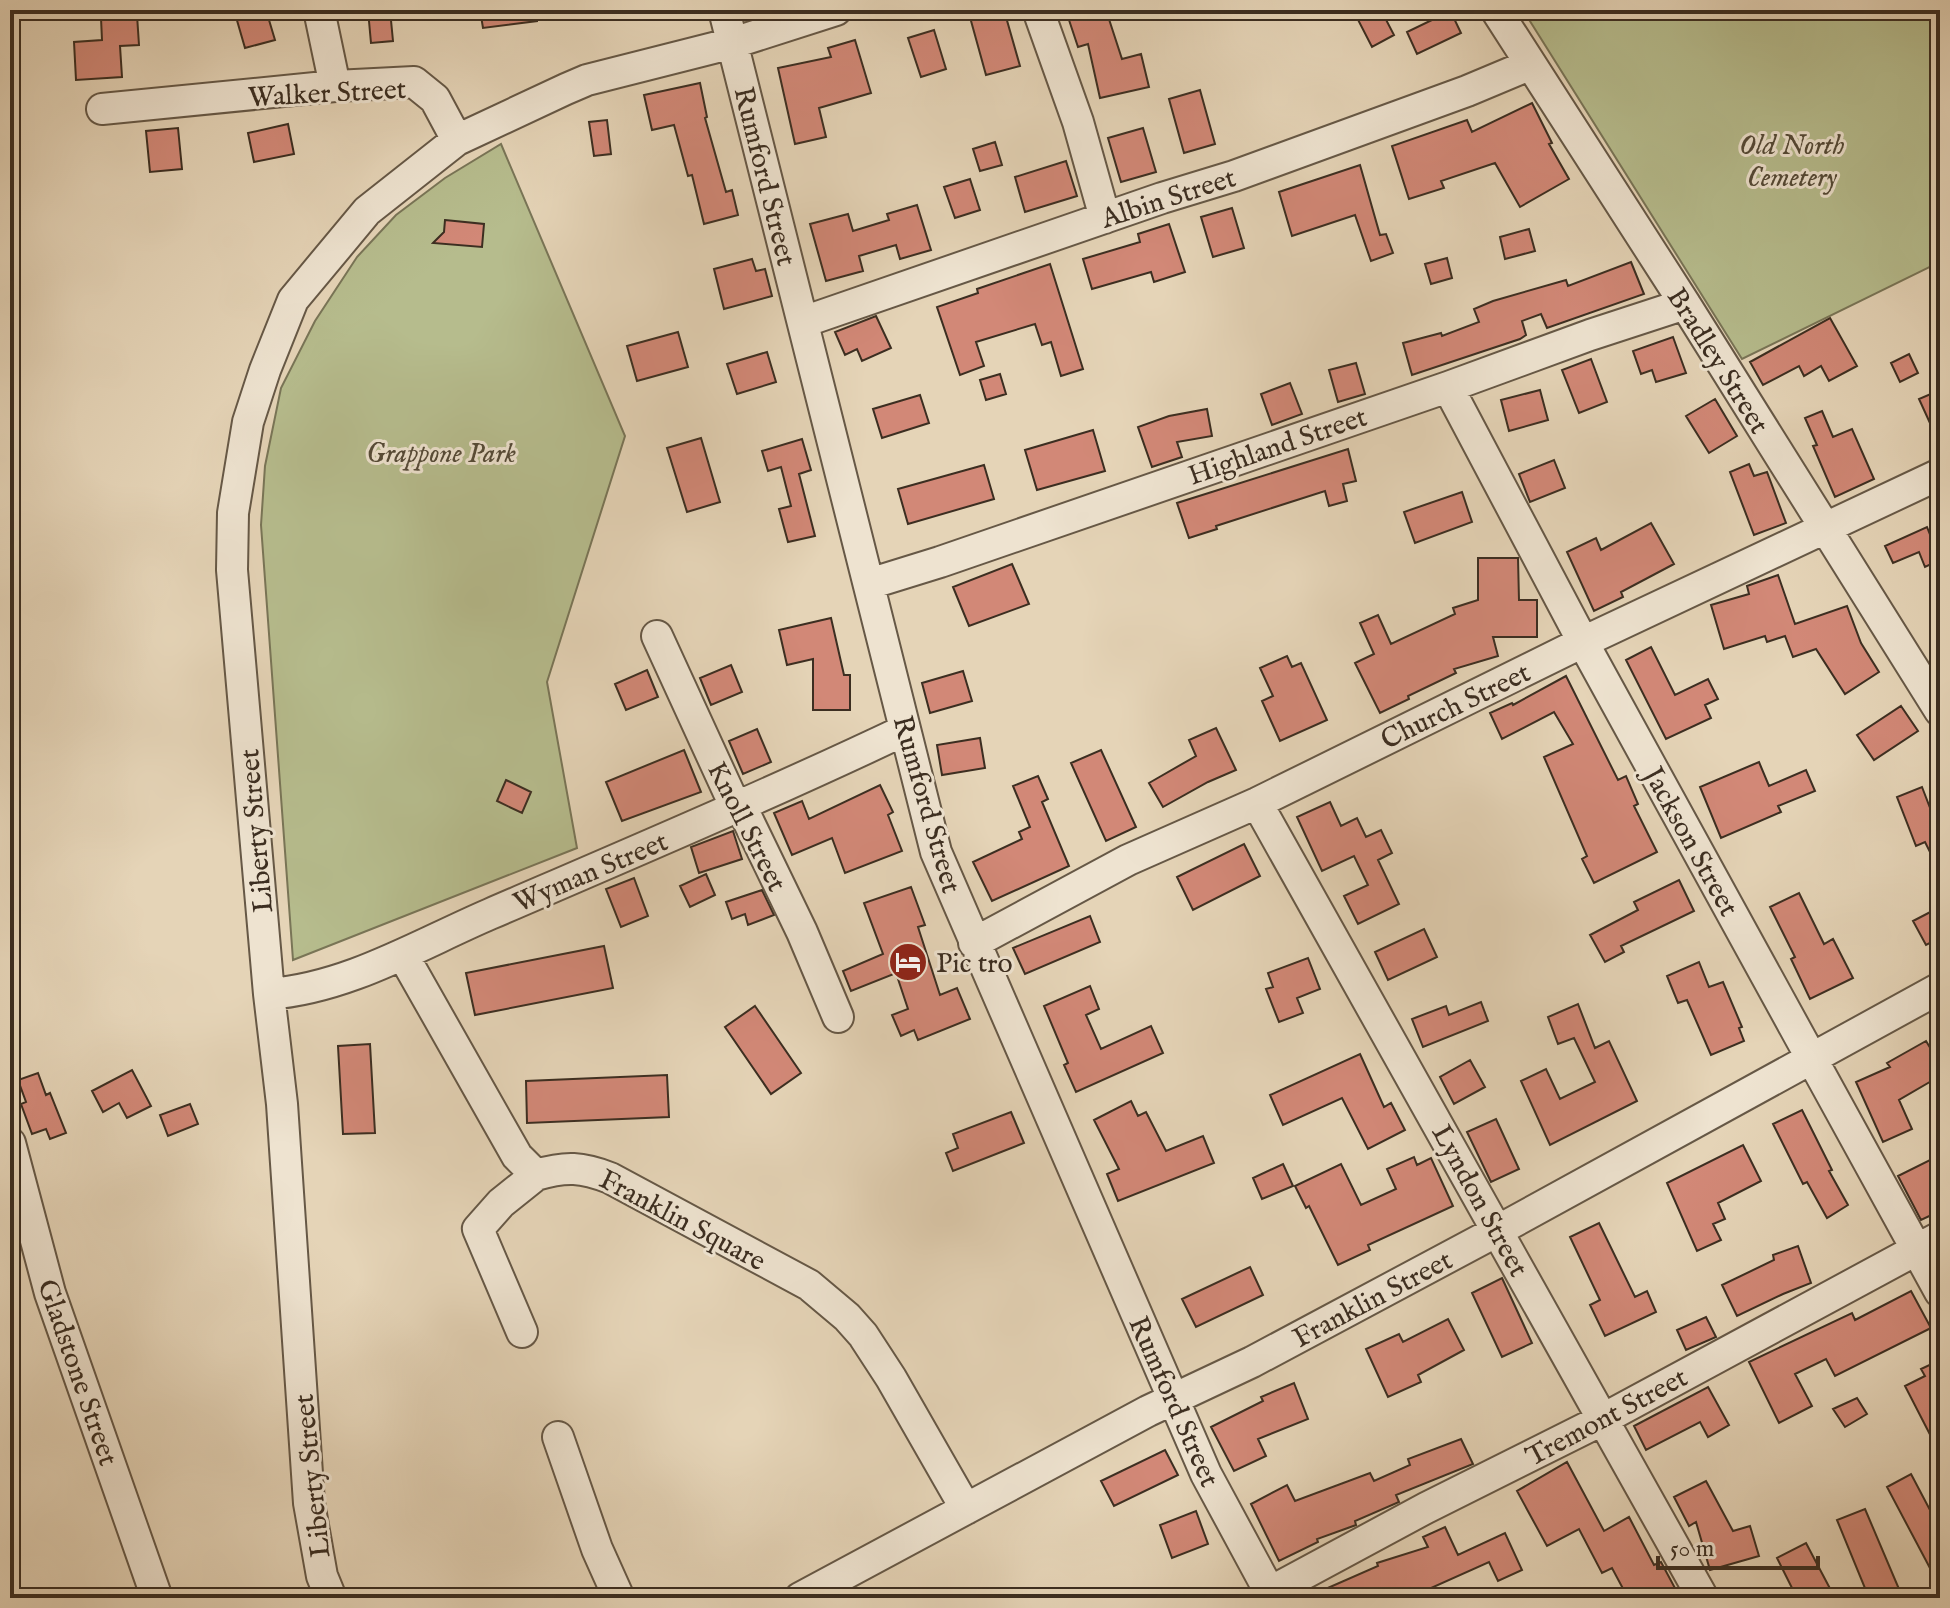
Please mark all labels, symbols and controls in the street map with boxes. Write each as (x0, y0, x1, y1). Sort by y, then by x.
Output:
street label: Walker Street (247, 73, 407, 116)
street label: Rumford Street (724, 83, 803, 270)
park label: Old North Cemetery (1739, 129, 1845, 196)
street label: Albin Street (1096, 161, 1241, 238)
street label: Bradley Street (1658, 282, 1776, 441)
street label: Highland Street (1184, 400, 1372, 494)
park label: Grappone Park (366, 437, 516, 472)
street label: Church Street (1376, 656, 1537, 759)
street label: Rumford Street (884, 712, 968, 898)
street label: Liberty Street (233, 747, 282, 914)
street label: Knoll Street (698, 756, 794, 898)
street label: Jackson Street (1633, 759, 1745, 923)
street label: Wyman Street (508, 825, 674, 922)
hotel icon: Pic tro (887, 941, 929, 983)
place label: Pic tro (936, 947, 1013, 982)
street label: Lyndon Street (1423, 1119, 1535, 1284)
street label: Franklin Square (592, 1163, 771, 1280)
street label: Franklin Street (1288, 1243, 1459, 1357)
street label: Gladstone Street (28, 1275, 125, 1471)
street label: Rumford Street (1119, 1311, 1226, 1493)
street label: Tremont Street (1520, 1361, 1694, 1475)
street label: Liberty Street (287, 1392, 339, 1559)
scale bar (1658, 1520, 1818, 1570)
text: 50 m (1670, 1534, 1714, 1565)

